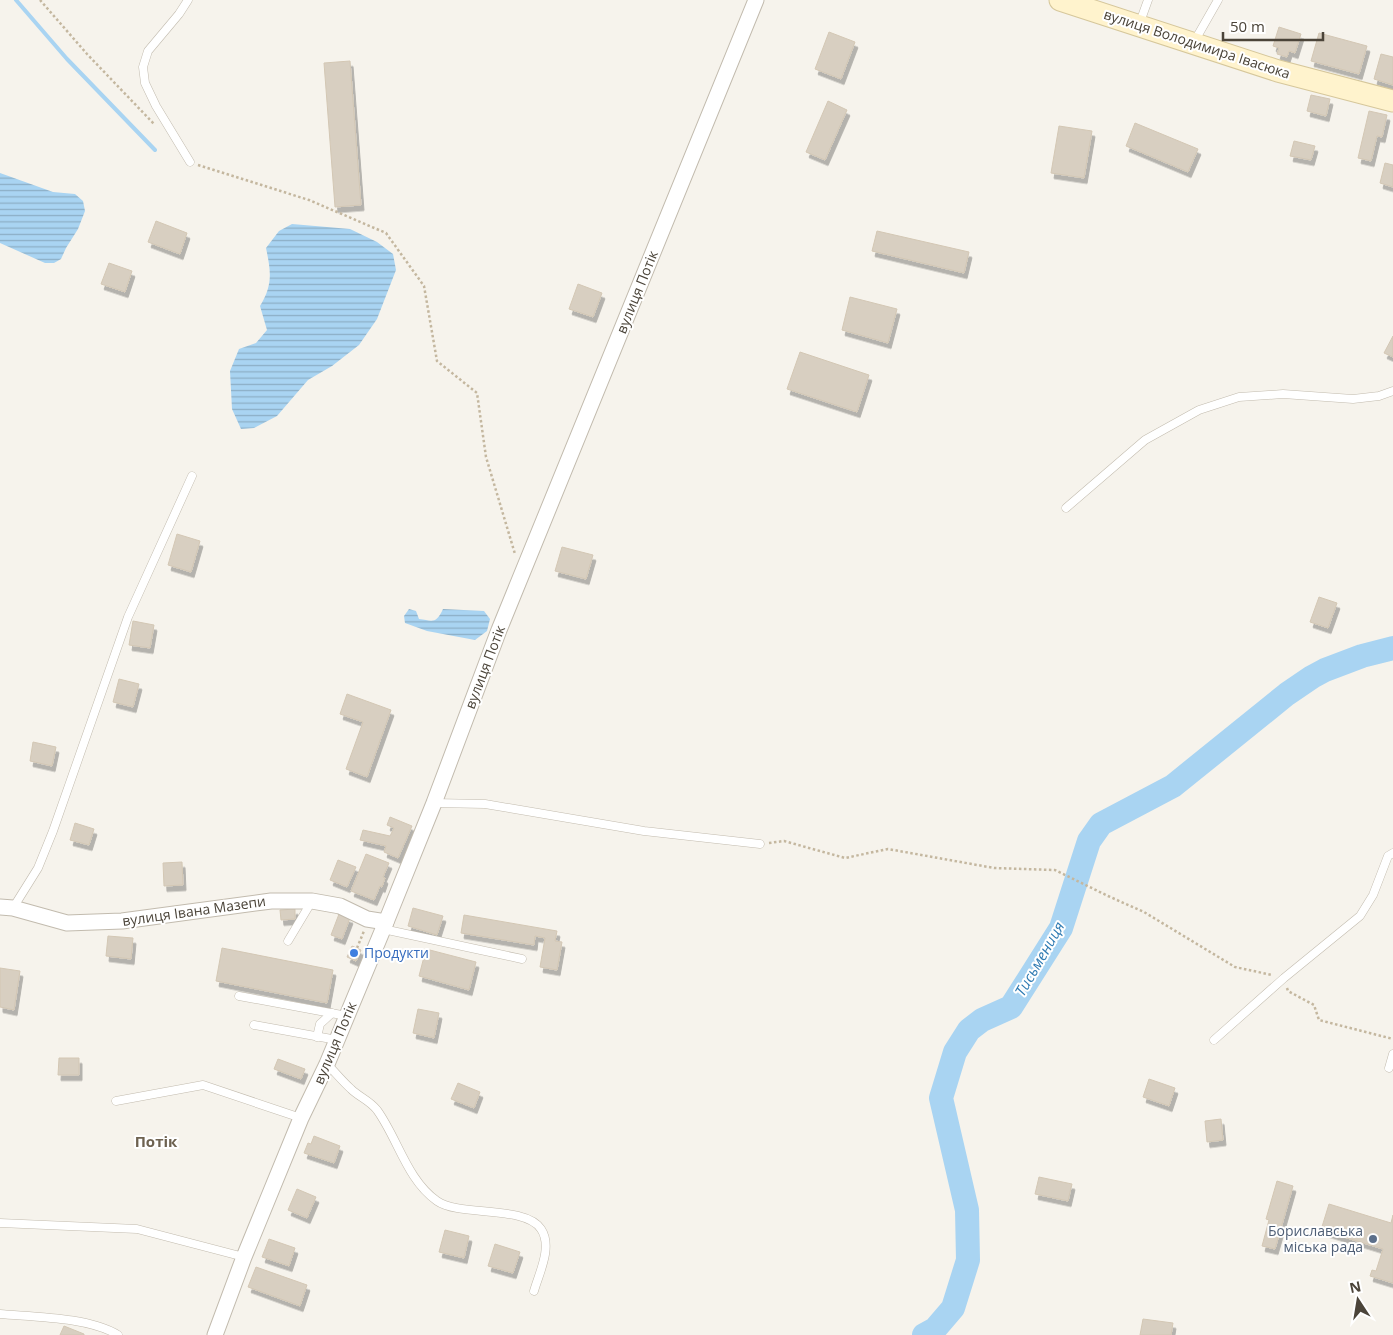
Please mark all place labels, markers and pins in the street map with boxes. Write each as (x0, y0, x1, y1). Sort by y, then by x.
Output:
place label: Продукти (364, 943, 429, 962)
marker: Продукти (348, 947, 360, 959)
place label: Бориславська міська рада (1268, 1221, 1363, 1256)
marker: Бориславська міська рада (1367, 1233, 1379, 1245)

